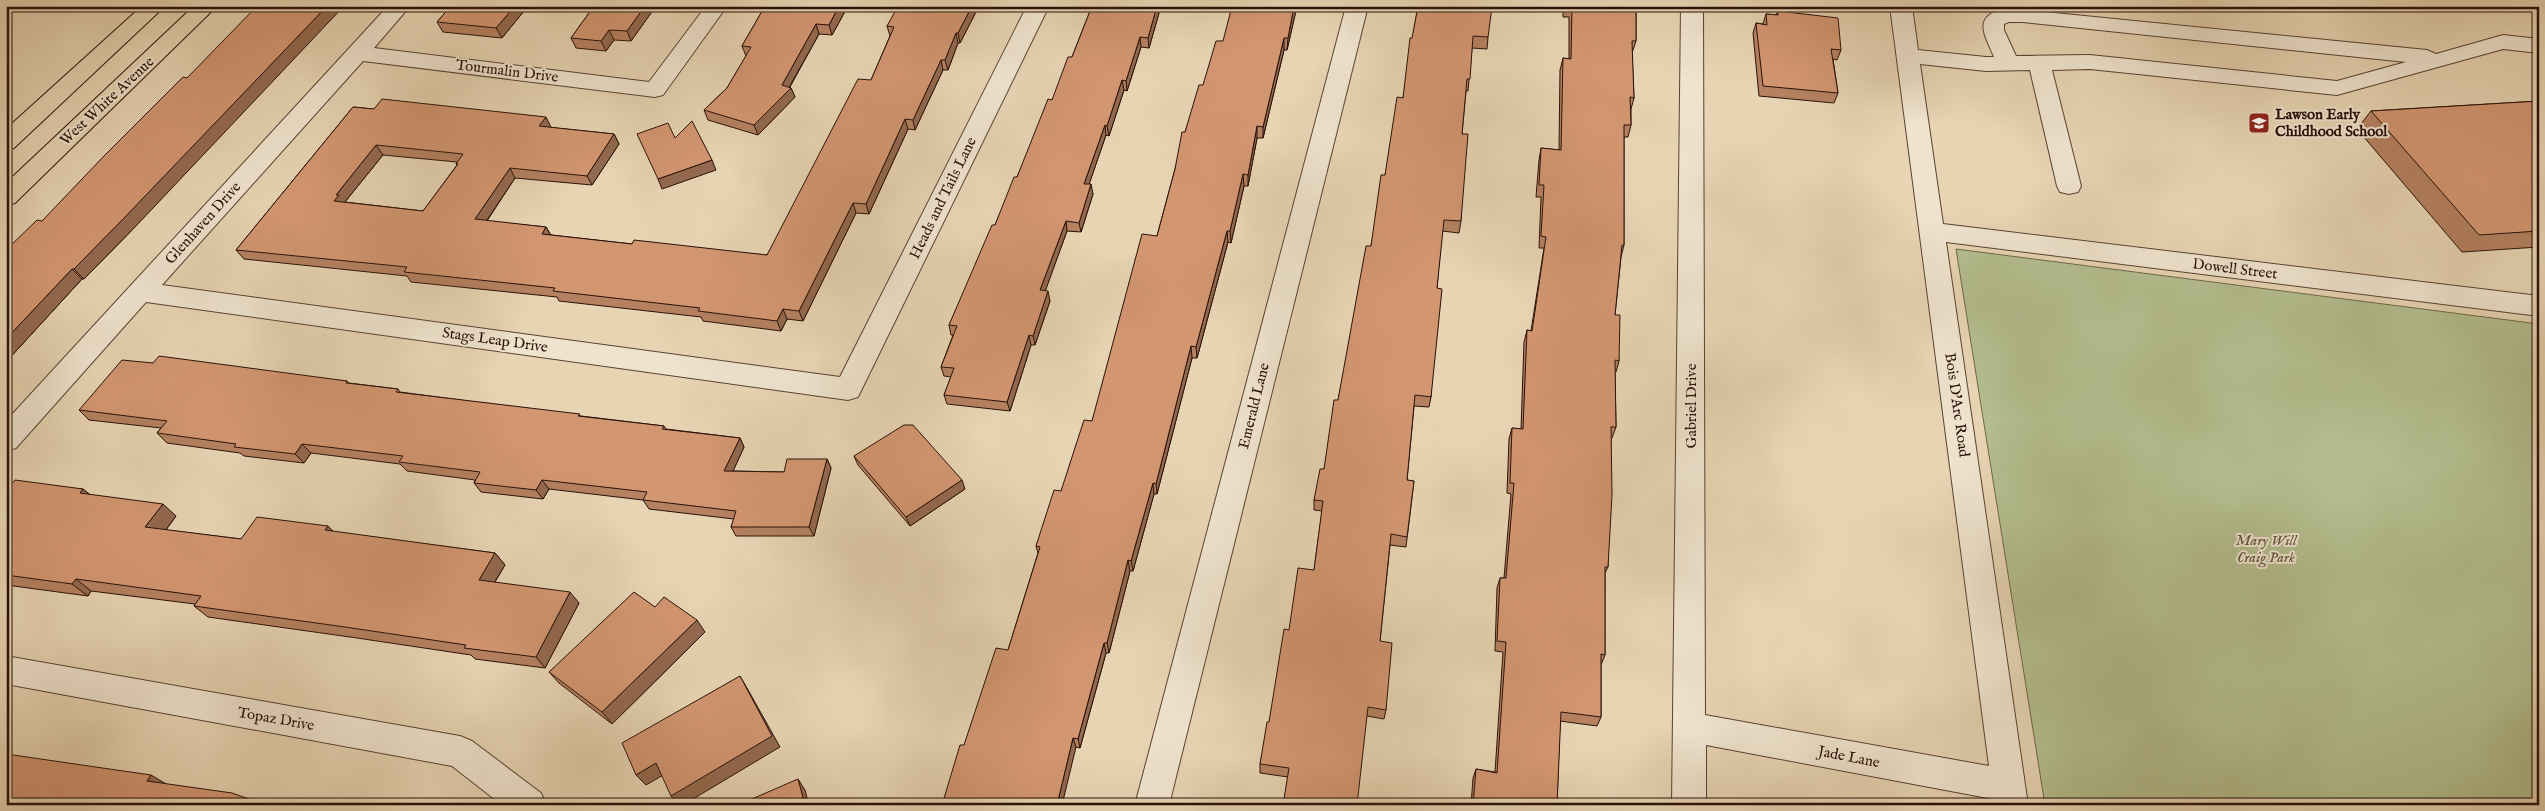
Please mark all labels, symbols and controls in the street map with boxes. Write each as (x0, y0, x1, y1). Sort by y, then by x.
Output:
street label: West White Avenue (56, 52, 158, 150)
street label: Tourmalin Drive (455, 55, 560, 87)
place label: Lawson Early Childhood School (2275, 105, 2388, 141)
school or university icon: Lawson Early Childhood School (2247, 111, 2271, 135)
street label: Heads and Tails Lane (905, 134, 981, 262)
street label: Glenhaven Drive (161, 178, 245, 268)
street label: Dowell Street (2191, 254, 2279, 284)
street label: Stags Leap Drive (441, 323, 549, 357)
street label: Bois D'Arc Road (1940, 352, 1974, 459)
street label: Emerald Lane (1234, 361, 1274, 451)
street label: Gabriel Drive (1682, 363, 1701, 449)
park label: Mary Will Craig Park (2235, 531, 2298, 568)
street label: Topaz Drive (236, 703, 316, 735)
street label: Jade Lane (1815, 741, 1882, 772)

